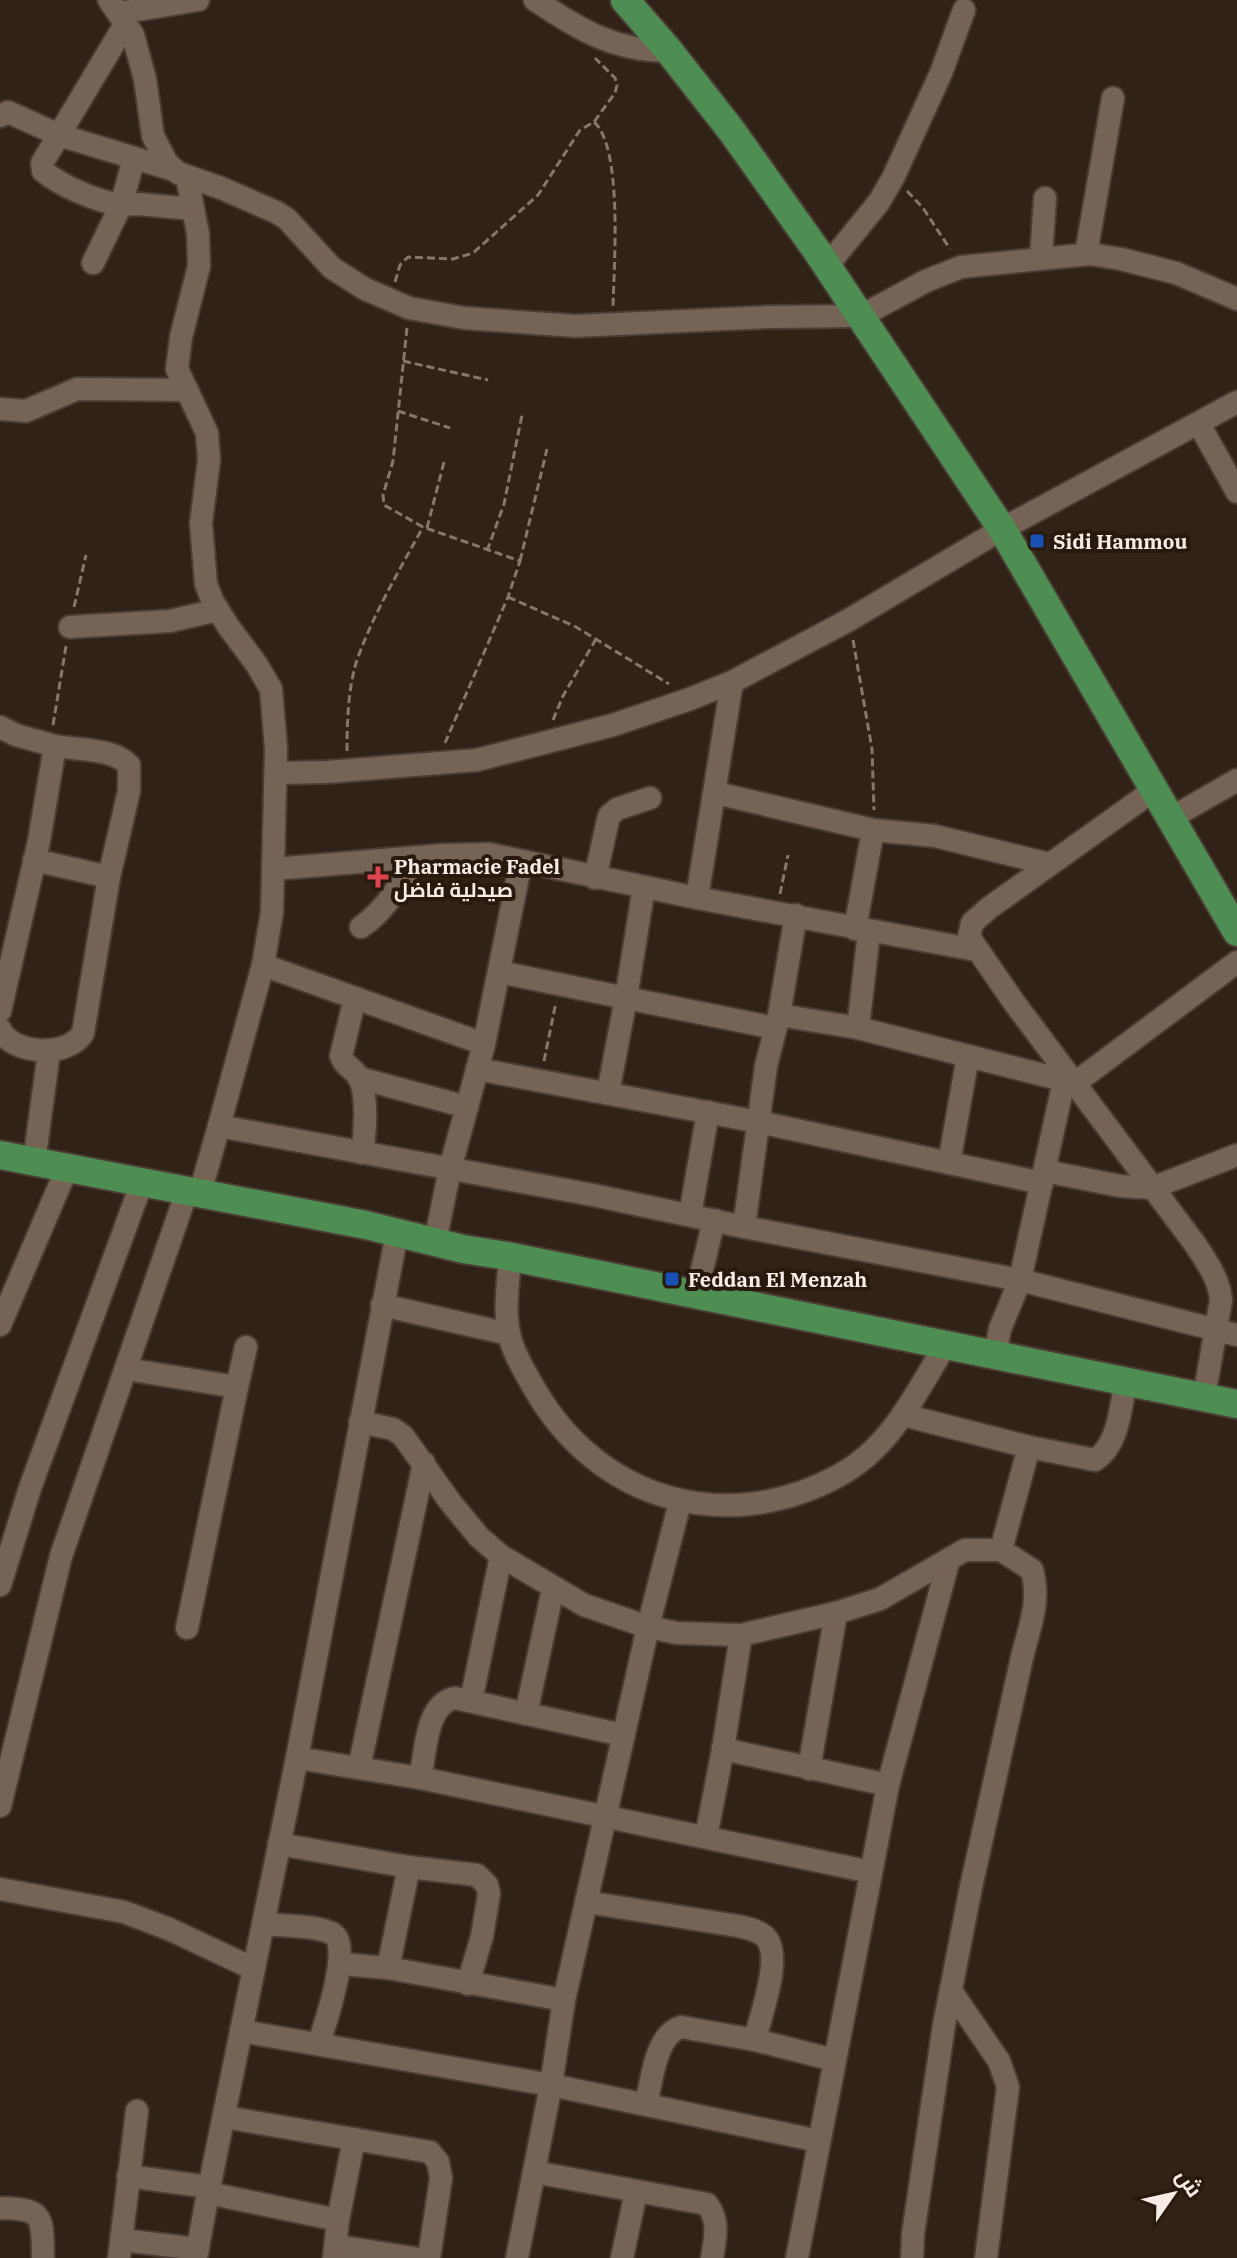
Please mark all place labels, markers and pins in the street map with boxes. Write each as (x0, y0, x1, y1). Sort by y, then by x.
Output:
place label: Sidi Hammou (1053, 528, 1187, 555)
marker: Sidi Hammou (1028, 532, 1046, 550)
place label: Pharmacie Fadel صيدلية فاضل (394, 853, 560, 903)
marker: Pharmacie Fadel صيدلية فاضل (369, 868, 387, 886)
place label: Feddan El Menzah (688, 1266, 867, 1293)
marker: Feddan El Menzah (663, 1270, 681, 1288)

